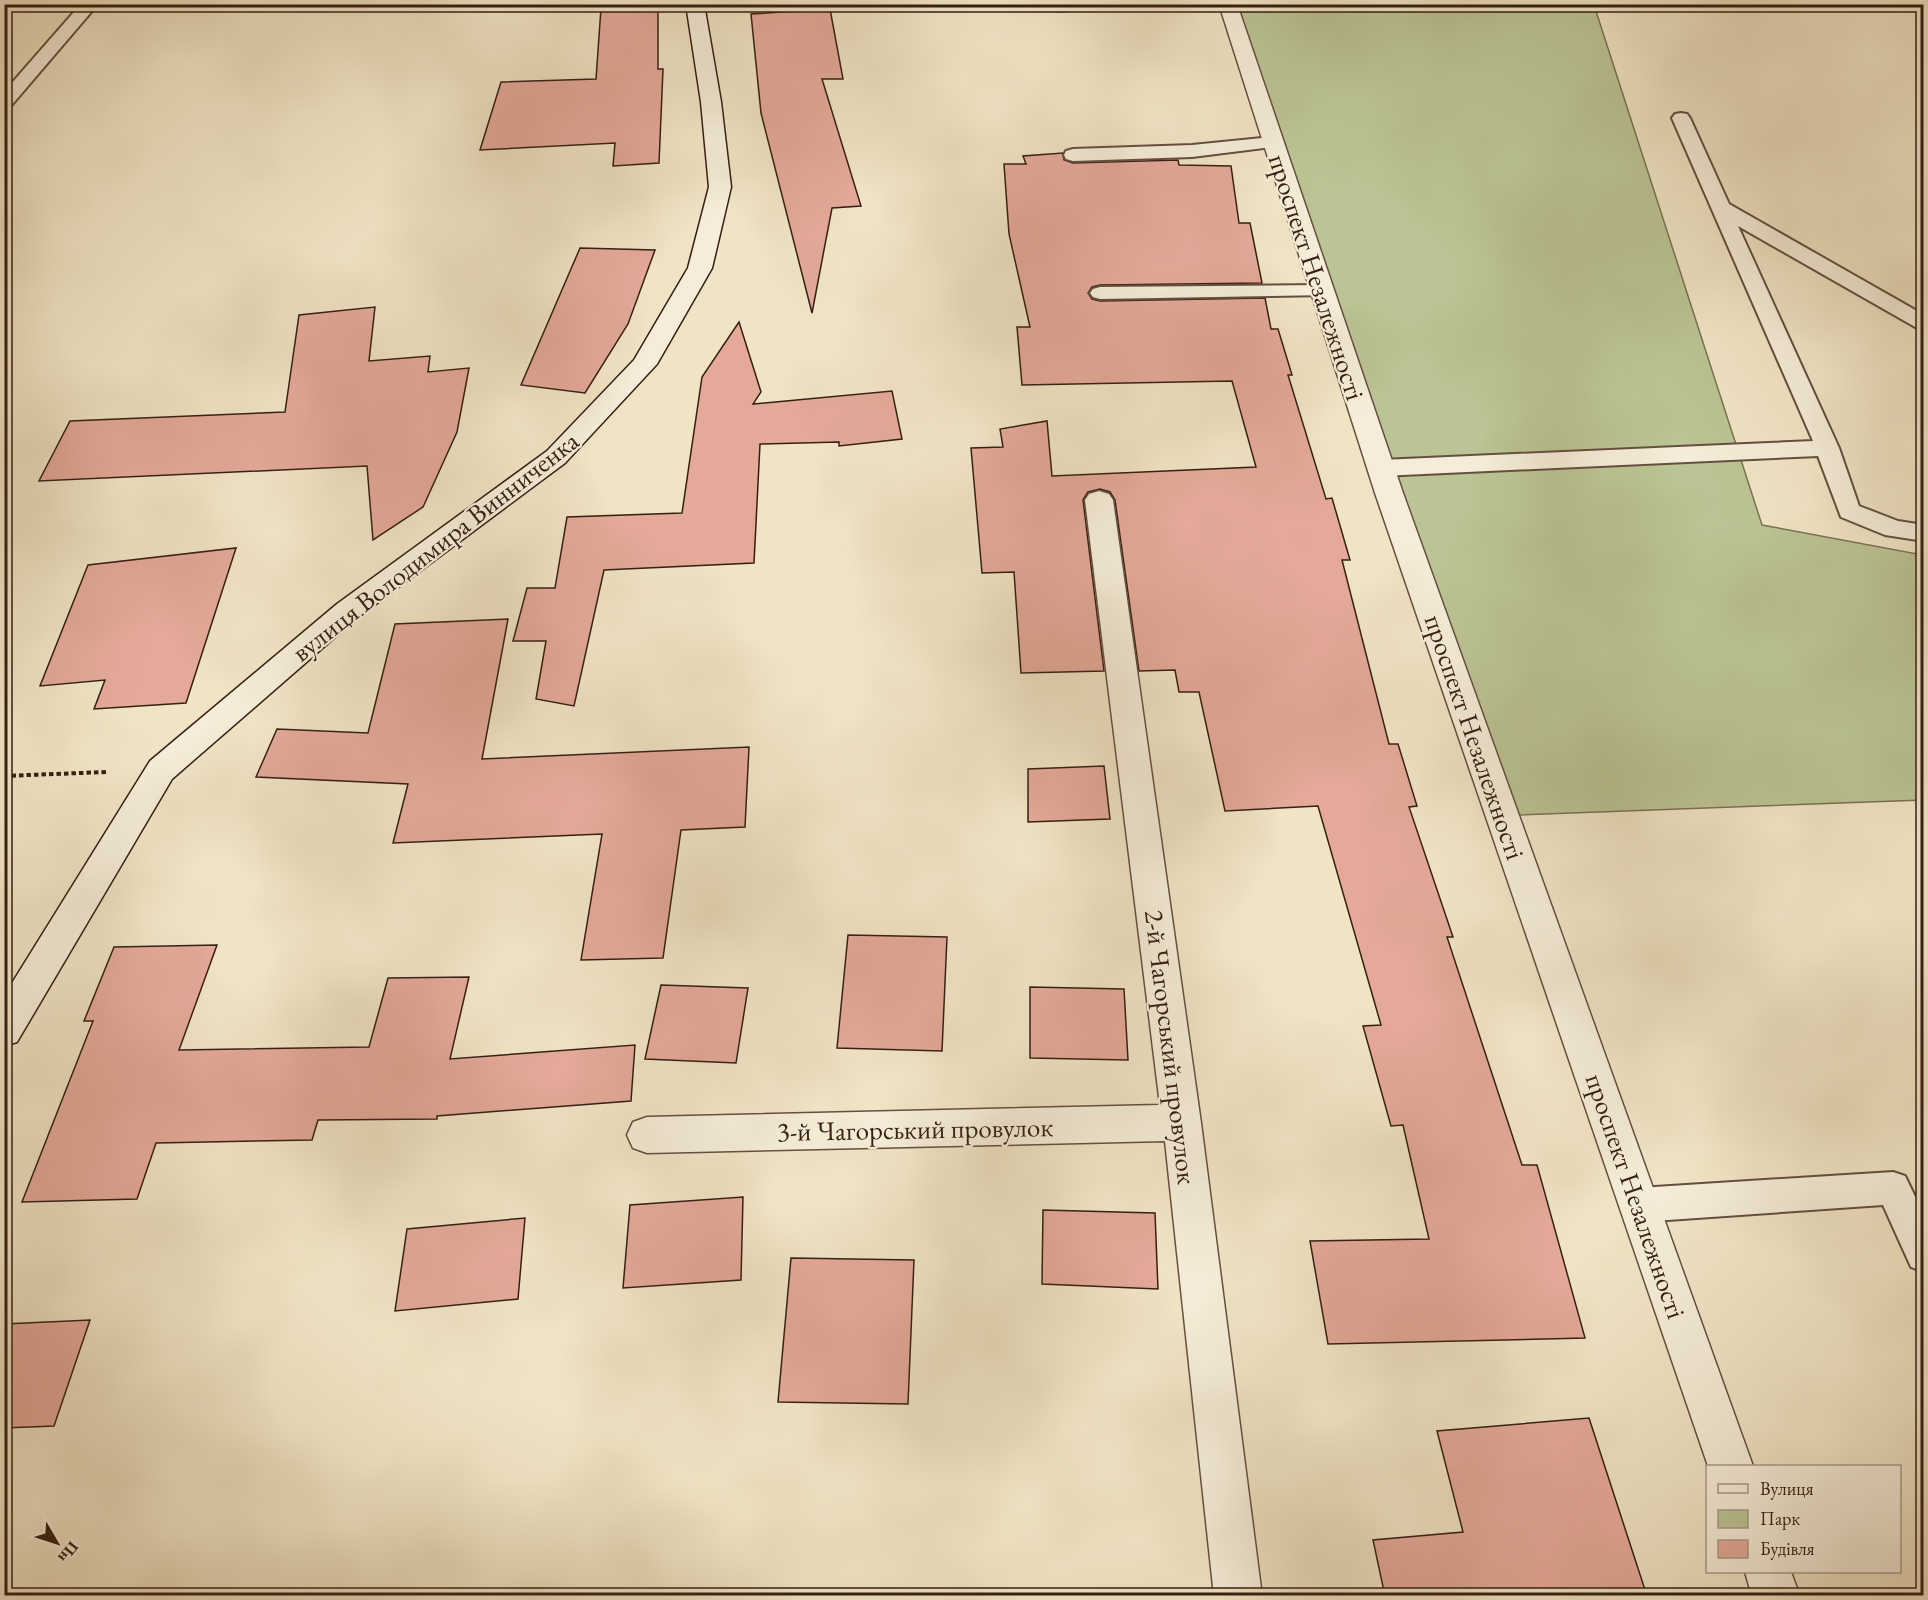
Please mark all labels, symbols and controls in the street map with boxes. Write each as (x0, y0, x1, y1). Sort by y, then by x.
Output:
street label: проспект Незалежності (1261, 150, 1373, 405)
street label: вулиця Володимира Винниченка (284, 423, 586, 669)
street label: проспект Незалежності (1417, 610, 1533, 864)
street label: 2-й Чагорський провулок (1137, 908, 1205, 1186)
street label: проспект Незалежності (1578, 1069, 1694, 1323)
street label: 3-й Чагорський провулок (777, 1109, 1054, 1149)
legend (1706, 1465, 1901, 1573)
text: Вулиця (1760, 1477, 1813, 1500)
text: Парк (1760, 1507, 1800, 1530)
north arrow (27, 1513, 87, 1573)
text: Пн (53, 1537, 83, 1567)
text: Будівля (1760, 1537, 1815, 1560)

